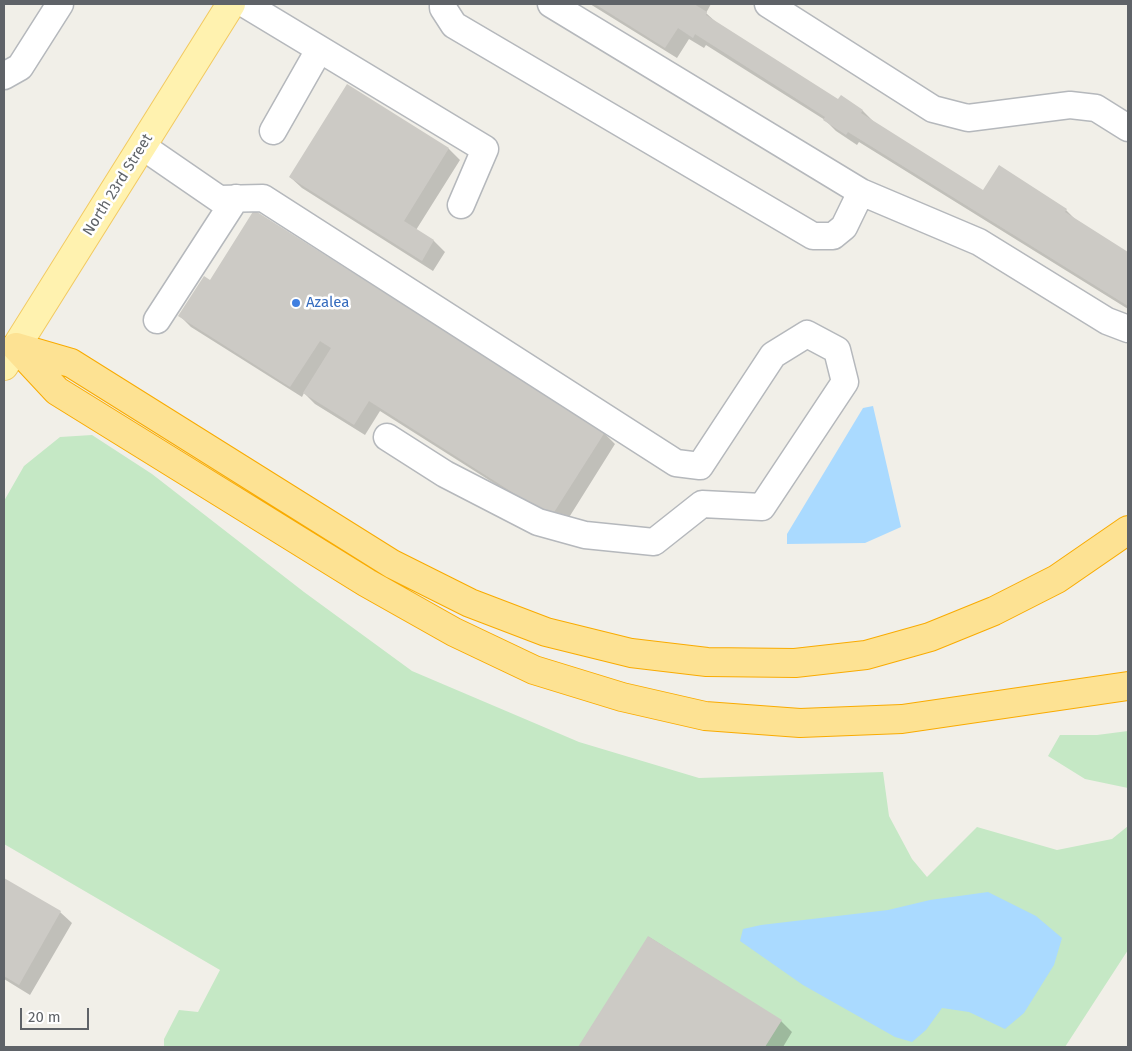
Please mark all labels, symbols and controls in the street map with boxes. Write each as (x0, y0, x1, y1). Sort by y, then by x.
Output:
street label: North 23rd Street (79, 131, 157, 239)
place label: Azalea (306, 294, 349, 312)
marker: Azalea (290, 297, 302, 309)
scale bar (22, 998, 91, 1030)
text: 20 m (28, 1008, 61, 1026)

